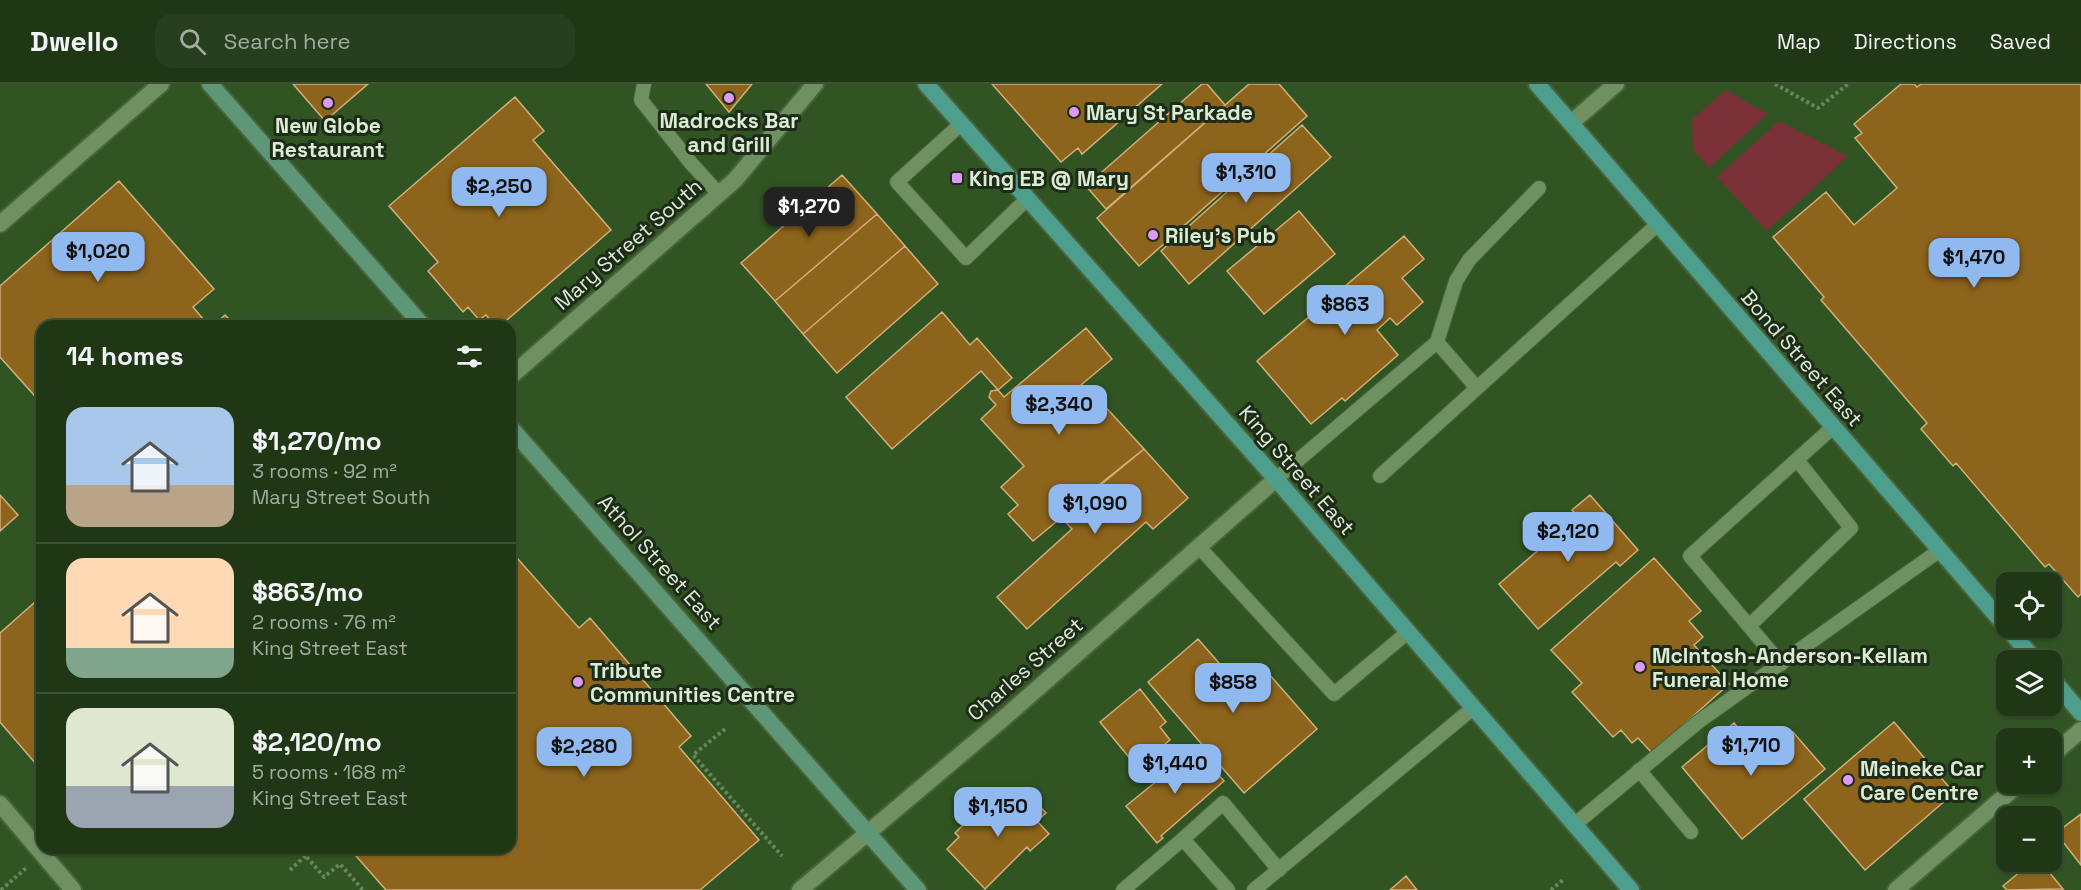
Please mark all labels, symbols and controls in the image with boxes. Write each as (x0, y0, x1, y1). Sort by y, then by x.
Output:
search box (155, 14, 575, 68)
text: Dwello (30, 23, 119, 59)
icon: search (176, 25, 209, 58)
text: Search here (224, 27, 351, 55)
text: Map (1777, 28, 1821, 55)
text: Directions (1854, 28, 1957, 55)
text: Saved (1990, 28, 2051, 55)
marker: Madrocks Bar and Grill (722, 91, 736, 105)
marker: New Globe Restaurant (321, 96, 335, 110)
place label: Mary St Parkade (1086, 99, 1253, 126)
marker: Mary St Parkade (1067, 105, 1081, 119)
place label: Madrocks Bar and Grill (659, 107, 799, 158)
place label: New Globe Restaurant (272, 112, 384, 163)
pin: $1,310 (1197, 153, 1295, 204)
text: $1,310 (1216, 159, 1276, 185)
place label: King EB @ Mary (969, 165, 1129, 192)
pin: $2,250 (450, 167, 548, 218)
marker: King EB @ Mary (950, 171, 964, 185)
street label: Mary Street South (549, 172, 707, 316)
text: $2,250 (466, 173, 532, 199)
pin: $1,270 (760, 187, 858, 238)
text: $1,270 (778, 193, 840, 219)
place label: Riley's Pub (1165, 222, 1276, 249)
marker: Riley's Pub (1146, 228, 1160, 242)
pin: $1,020 (49, 232, 147, 283)
text: $1,020 (66, 238, 130, 264)
pin: $1,470 (1925, 238, 2023, 289)
text: $1,470 (1943, 244, 2005, 270)
street label: Bond Street East (1735, 284, 1869, 432)
pin: $863 (1309, 285, 1381, 336)
text: $863 (1321, 291, 1369, 317)
text: 14 homes (66, 339, 184, 373)
icon: filters (453, 340, 486, 373)
pin: $2,340 (1010, 385, 1108, 436)
text: $2,340 (1025, 391, 1093, 417)
street label: King Street East (1233, 399, 1361, 541)
text: $1,270/mo (252, 424, 382, 458)
icon: home (114, 431, 186, 503)
text: 3 rooms · 92 m² (252, 458, 397, 484)
text: Mary Street South (252, 484, 430, 510)
pin: $1,090 (1046, 484, 1144, 535)
street label: Athol Street East (592, 489, 728, 635)
text: $1,090 (1062, 490, 1128, 516)
pin: $2,120 (1519, 512, 1617, 563)
text: $2,120 (1537, 518, 1599, 544)
map controls (1996, 572, 2062, 872)
button: locate (1996, 572, 2062, 638)
text: $863/mo (252, 575, 363, 609)
icon: home (114, 582, 186, 654)
text: 2 rooms · 76 m² (252, 609, 396, 635)
street label: Charles Street (962, 611, 1088, 727)
text: King Street East (252, 635, 408, 661)
place label: McIntosh-Anderson-Kellam Funeral Home (1652, 642, 1928, 693)
button: layers (1996, 650, 2062, 716)
place label: Tribute Communities Centre (590, 657, 795, 708)
marker: McIntosh-Anderson-Kellam Funeral Home (1633, 660, 1647, 674)
pin: $858 (1197, 663, 1269, 714)
text: $858 (1209, 669, 1257, 695)
marker: Tribute Communities Centre (571, 675, 585, 689)
text: $2,120/mo (252, 725, 382, 759)
pin: $1,710 (1702, 726, 1800, 777)
pin: $2,280 (535, 727, 633, 778)
button: + (1996, 728, 2062, 794)
icon: home (114, 732, 186, 804)
text: $1,710 (1721, 732, 1781, 758)
text: $2,280 (551, 733, 617, 759)
pin: $1,440 (1126, 744, 1224, 795)
text: $1,440 (1142, 750, 1208, 776)
place label: Meineke Car Care Centre (1860, 755, 1984, 806)
text: 5 rooms · 168 m² (252, 759, 406, 785)
marker: Meineke Car Care Centre (1841, 773, 1855, 787)
text: King Street East (252, 785, 408, 811)
pin: $1,150 (949, 787, 1047, 838)
text: $1,150 (968, 793, 1028, 819)
button: − (1996, 806, 2062, 872)

